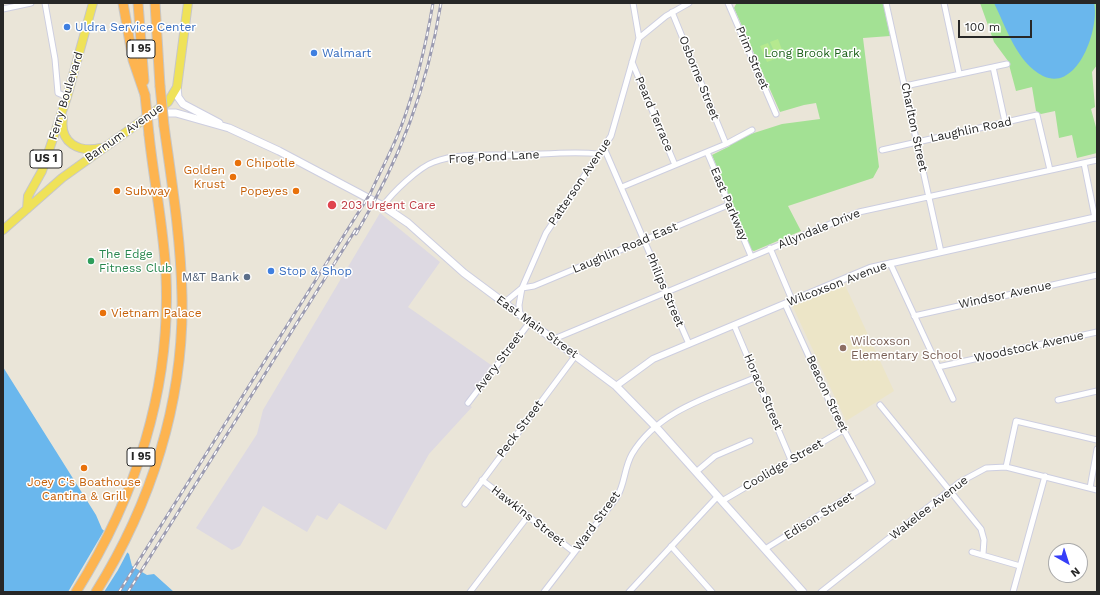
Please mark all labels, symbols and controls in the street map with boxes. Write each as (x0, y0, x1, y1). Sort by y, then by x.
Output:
scale bar (960, 12, 1034, 38)
place label: Uldra Service Center (75, 20, 196, 34)
text: 100 m (965, 20, 1000, 34)
marker: Uldra Service Center (62, 22, 72, 32)
street label: Prim Street (732, 24, 772, 92)
street label: Osborne Street (676, 34, 722, 122)
road number: I 95 (127, 40, 155, 58)
place label: Walmart (322, 46, 371, 60)
park label: Long Brook Park (764, 46, 860, 60)
marker: Walmart (309, 48, 319, 58)
street label: Ferry Boulevard (46, 50, 86, 142)
street label: Peard Terrace (632, 74, 676, 154)
street label: Charlton Street (898, 81, 930, 173)
street label: Barnum Avenue (82, 101, 166, 165)
street label: Laughlin Road (929, 114, 1013, 146)
street label: Patterson Avenue (545, 136, 615, 228)
street label: Frog Pond Lane (448, 147, 540, 167)
road number: US 1 (30, 150, 62, 168)
place label: Chipotle (246, 156, 295, 170)
marker: Chipotle (233, 158, 243, 168)
place label: Golden Krust (184, 163, 225, 191)
street label: East Parkway (707, 165, 751, 243)
marker: Golden Krust (228, 172, 238, 182)
place label: Subway (125, 184, 170, 198)
place label: Popeyes (240, 184, 288, 198)
marker: Subway (112, 186, 122, 196)
marker: Popeyes (291, 186, 301, 196)
place label: 203 Urgent Care (341, 198, 436, 212)
marker: 203 Urgent Care (326, 199, 338, 211)
street label: Allyndale Drive (776, 206, 862, 252)
street label: Laughlin Road East (570, 219, 680, 277)
place label: The Edge Fitness Club (99, 247, 172, 275)
street label: Philips Street (643, 251, 687, 329)
marker: The Edge Fitness Club (86, 256, 96, 266)
street label: Wilcoxson Avenue (785, 258, 889, 310)
place label: Stop & Shop (279, 264, 352, 278)
marker: Stop & Shop (266, 266, 276, 276)
place label: M&T Bank (182, 270, 239, 284)
marker: M&T Bank (242, 272, 252, 282)
street label: Windsor Avenue (957, 278, 1053, 312)
street label: East Main Street (493, 292, 581, 362)
place label: Vietnam Palace (111, 306, 202, 320)
marker: Vietnam Palace (98, 308, 108, 318)
street label: Woodstock Avenue (973, 328, 1085, 366)
street label: Avery Street (472, 329, 526, 395)
place label: Wilcoxson Elementary School (851, 334, 962, 362)
marker: Wilcoxson Elementary School (838, 343, 848, 353)
street label: Horace Street (740, 352, 786, 432)
street label: Beacon Street (803, 353, 851, 435)
street label: Peck Street (494, 398, 546, 460)
street label: Coolidge Street (740, 436, 826, 494)
road number: I 95 (127, 448, 155, 466)
marker: Joey C's Boathouse Cantina & Grill (79, 463, 89, 473)
street label: Wakelee Avenue (887, 473, 971, 543)
place label: Joey C's Boathouse Cantina & Grill (27, 475, 141, 503)
street label: Hawkins Street (488, 483, 568, 549)
street label: Ward Street (571, 488, 623, 554)
street label: Edison Street (782, 489, 856, 543)
north arrow (1048, 543, 1088, 583)
text: N (1068, 564, 1082, 580)

